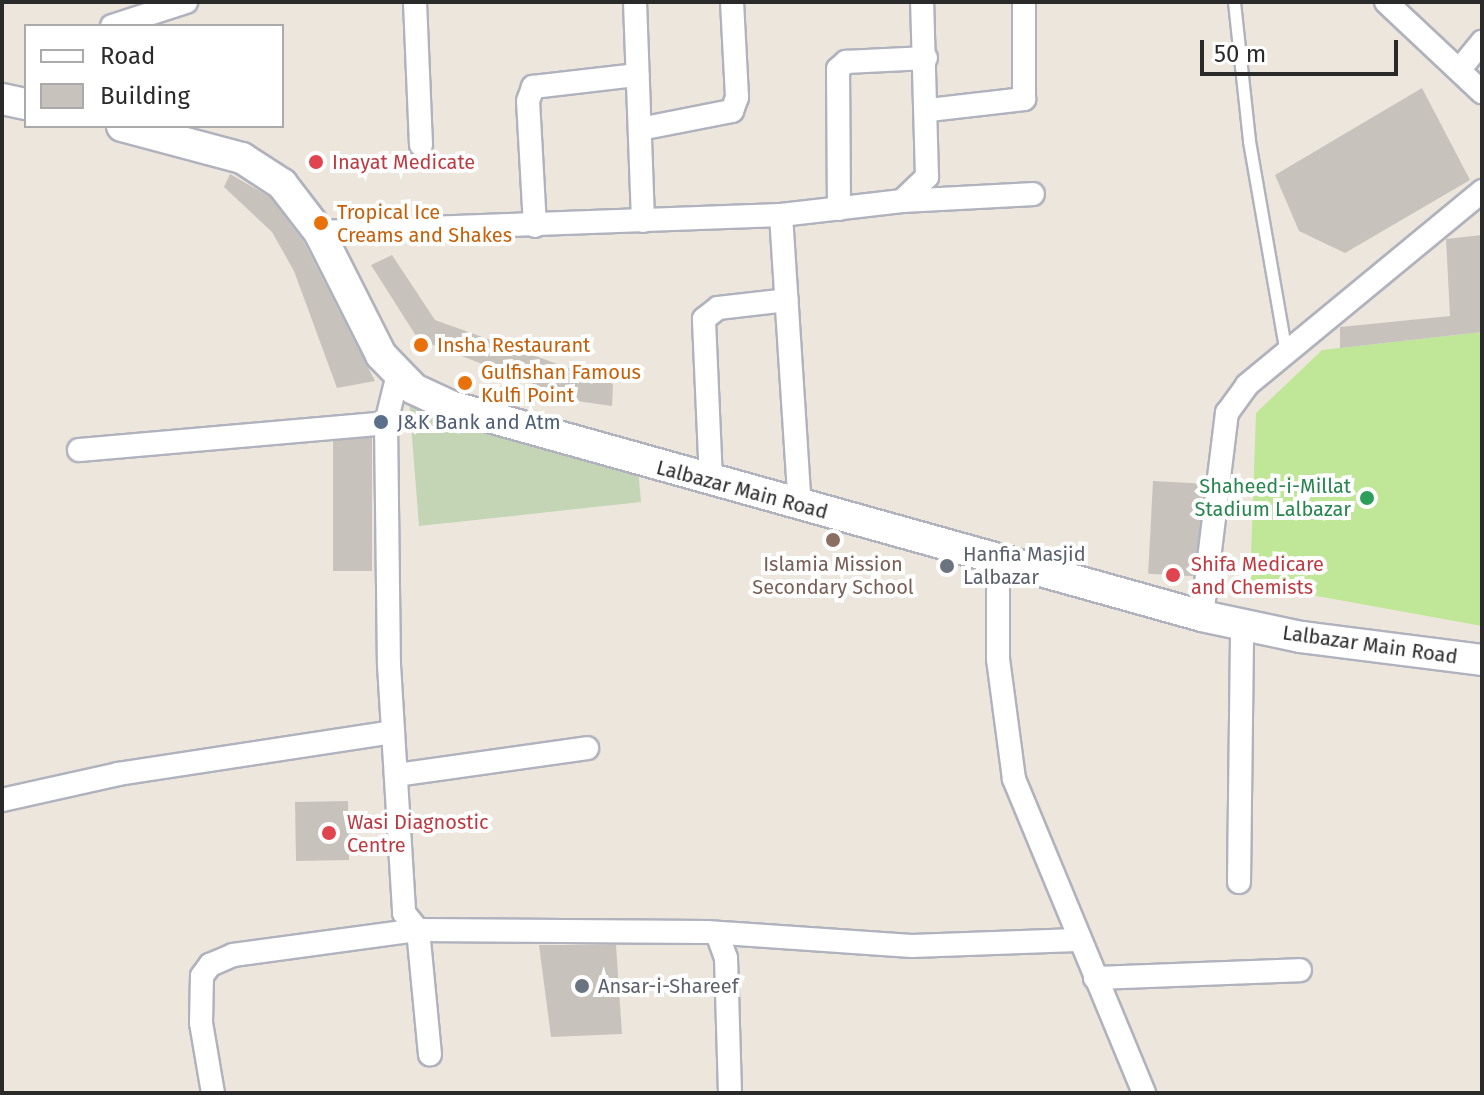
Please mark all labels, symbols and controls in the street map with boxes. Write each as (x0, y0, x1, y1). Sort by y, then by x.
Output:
legend (24, 24, 284, 128)
scale bar (1204, 24, 1402, 74)
text: 50 m (1214, 40, 1266, 68)
text: Road (100, 42, 155, 70)
text: Building (100, 82, 190, 110)
place label: Inayat Medicate (332, 150, 475, 174)
marker: Inayat Medicate (307, 153, 325, 171)
place label: Tropical Ice Creams and Shakes (337, 200, 512, 247)
marker: Tropical Ice Creams and Shakes (312, 214, 330, 232)
place label: Insha Restaurant (437, 333, 590, 357)
marker: Insha Restaurant (412, 336, 430, 354)
place label: Gulfishan Famous Kulfi Point (481, 360, 641, 407)
marker: Gulfishan Famous Kulfi Point (456, 374, 474, 392)
place label: J&K Bank and Atm (397, 410, 561, 434)
marker: J&K Bank and Atm (372, 413, 390, 431)
street label: Lalbazar Main Road (654, 456, 830, 524)
place label: Shaheed-i-Millat Stadium Lalbazar (1195, 474, 1351, 521)
marker: Shaheed-i-Millat Stadium Lalbazar (1358, 489, 1376, 507)
marker: Islamia Mission Secondary School (824, 531, 842, 549)
place label: Hanfia Masjid Lalbazar (963, 542, 1086, 589)
place label: Islamia Mission Secondary School (752, 552, 914, 599)
place label: Shifa Medicare and Chemists (1191, 552, 1324, 599)
marker: Hanfia Masjid Lalbazar (938, 557, 956, 575)
marker: Shifa Medicare and Chemists (1162, 564, 1184, 586)
street label: Lalbazar Main Road (1281, 621, 1459, 669)
place label: Wasi Diagnostic Centre (347, 810, 489, 857)
marker: Wasi Diagnostic Centre (318, 822, 340, 844)
place label: Ansar-i-Shareef (598, 974, 738, 998)
marker: Ansar-i-Shareef (573, 977, 591, 995)

